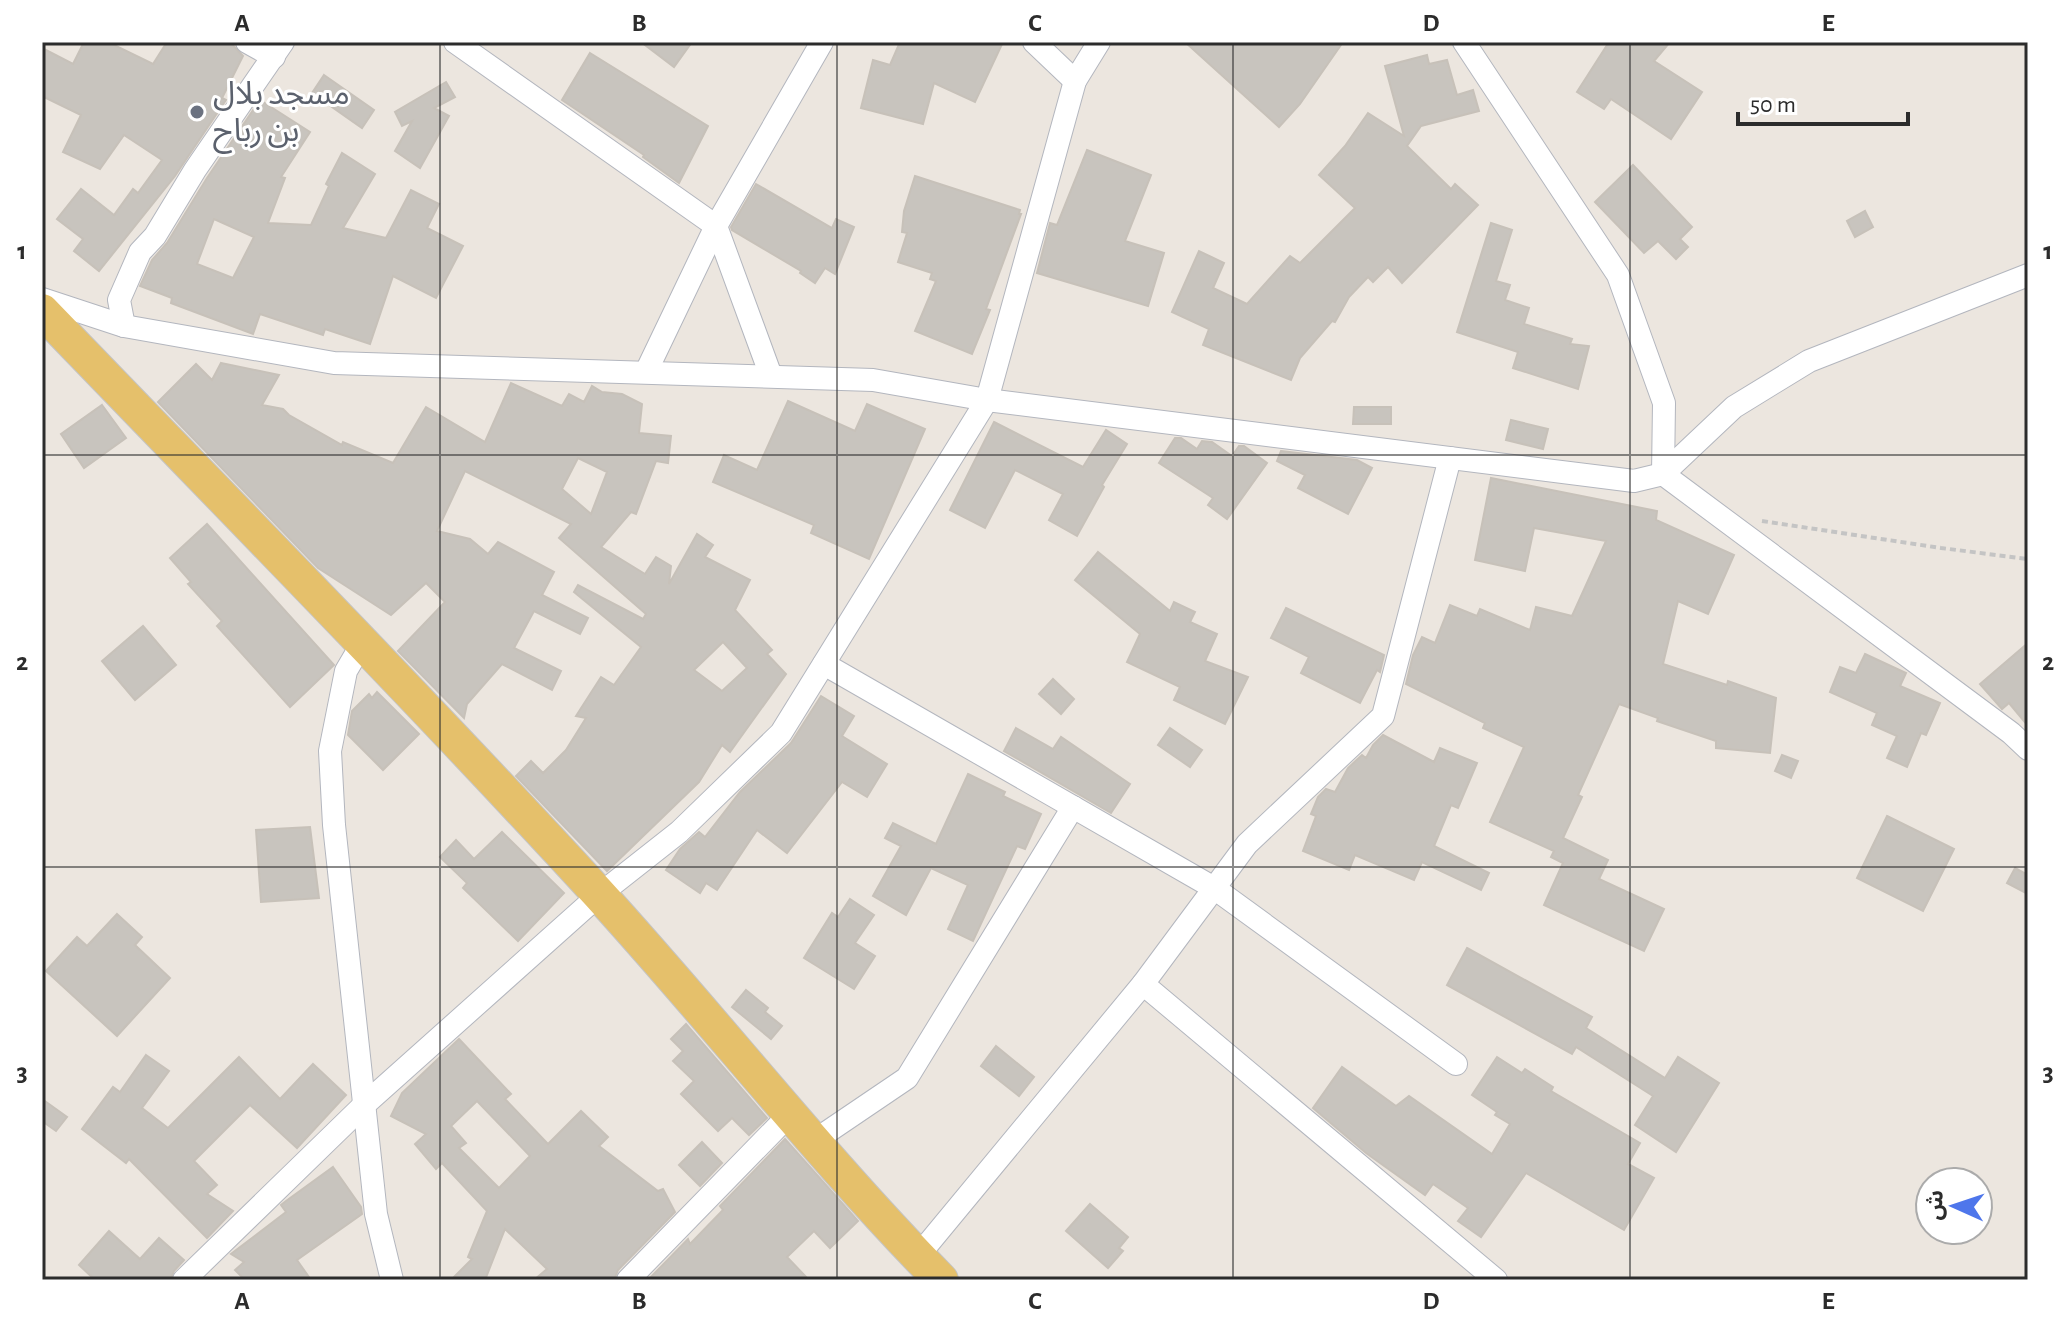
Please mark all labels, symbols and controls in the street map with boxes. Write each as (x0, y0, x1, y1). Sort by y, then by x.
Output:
text: A (234, 10, 250, 36)
text: B (631, 10, 647, 36)
text: C (1028, 10, 1042, 36)
text: D (1422, 10, 1440, 36)
text: E (1821, 10, 1835, 36)
scale bar (1738, 76, 1908, 126)
place label: مسجد بلال بن رباح (213, 78, 350, 154)
text: 50 m (1750, 93, 1796, 117)
marker: مسجد بلال بن رباح (188, 103, 206, 121)
text: 1 (17, 238, 27, 264)
text: 1 (2043, 238, 2053, 264)
text: 2 (16, 649, 28, 675)
text: 2 (2042, 649, 2054, 675)
text: 3 (16, 1060, 28, 1086)
text: 3 (2042, 1060, 2054, 1086)
north arrow (1914, 1166, 1994, 1246)
text: ش (1923, 1189, 1948, 1221)
text: A (234, 1288, 250, 1314)
text: B (631, 1288, 647, 1314)
text: C (1028, 1288, 1042, 1314)
text: D (1422, 1288, 1440, 1314)
text: E (1821, 1288, 1835, 1314)

